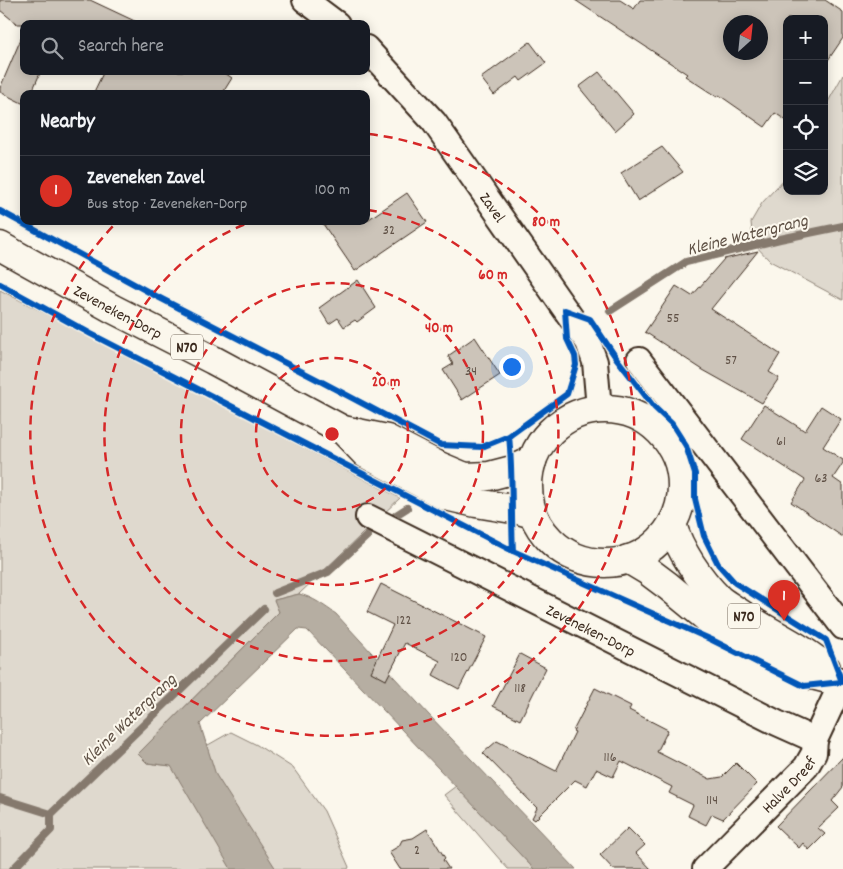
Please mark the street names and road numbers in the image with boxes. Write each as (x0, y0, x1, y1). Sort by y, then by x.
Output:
street label: Zavel (473, 188, 510, 228)
street label: Zeveneken-Dorp (69, 280, 166, 346)
road number: N70 (171, 334, 203, 360)
street label: Zeveneken-Dorp (541, 599, 639, 664)
road number: N70 (728, 604, 760, 628)
street label: Halve Dreef (757, 753, 824, 819)

